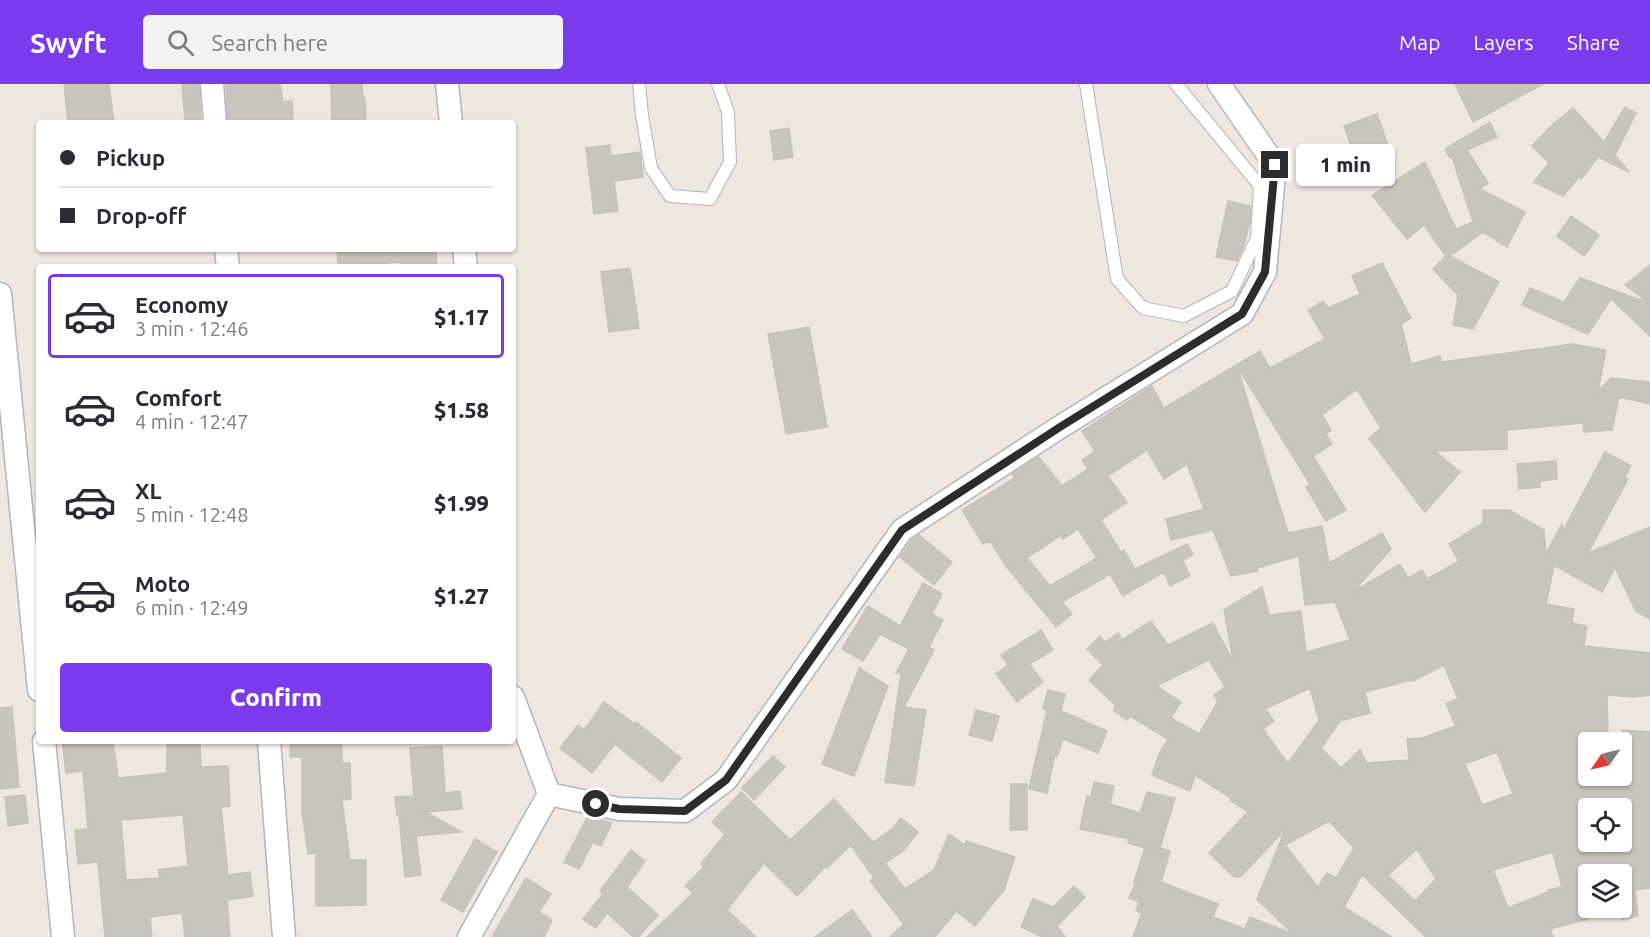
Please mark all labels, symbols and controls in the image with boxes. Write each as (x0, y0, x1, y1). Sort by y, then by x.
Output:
search box (143, 15, 563, 69)
icon: search (164, 26, 197, 59)
text: Swyft (30, 27, 107, 58)
text: Search here (212, 30, 328, 55)
text: Map (1399, 30, 1440, 54)
text: Layers (1473, 30, 1534, 54)
text: Share (1567, 30, 1620, 54)
callout: 1 min (1296, 144, 1395, 186)
text: Pickup (96, 145, 165, 170)
route end (1261, 151, 1288, 178)
text: 1 min (1320, 153, 1371, 176)
text: Drop-off (96, 203, 186, 228)
icon: car (63, 289, 117, 343)
text: Economy (135, 292, 228, 317)
text: $1.17 (434, 304, 489, 329)
text: 3 min · 12:46 (135, 317, 249, 340)
icon: car (63, 382, 117, 436)
text: Comfort (135, 385, 222, 410)
text: $1.58 (434, 397, 489, 422)
text: 4 min · 12:47 (135, 410, 249, 433)
icon: car (63, 475, 117, 529)
text: XL (135, 478, 162, 503)
text: $1.99 (434, 490, 489, 515)
text: 5 min · 12:48 (135, 503, 249, 526)
icon: car (63, 568, 117, 622)
text: Moto (135, 571, 190, 596)
text: $1.27 (434, 583, 489, 608)
text: 6 min · 12:49 (135, 596, 249, 619)
button: Confirm (60, 663, 492, 732)
north arrow (1578, 732, 1632, 786)
map controls (1578, 732, 1632, 918)
route start (582, 790, 609, 817)
button: locate (1578, 798, 1632, 852)
button: layers (1578, 864, 1632, 918)

